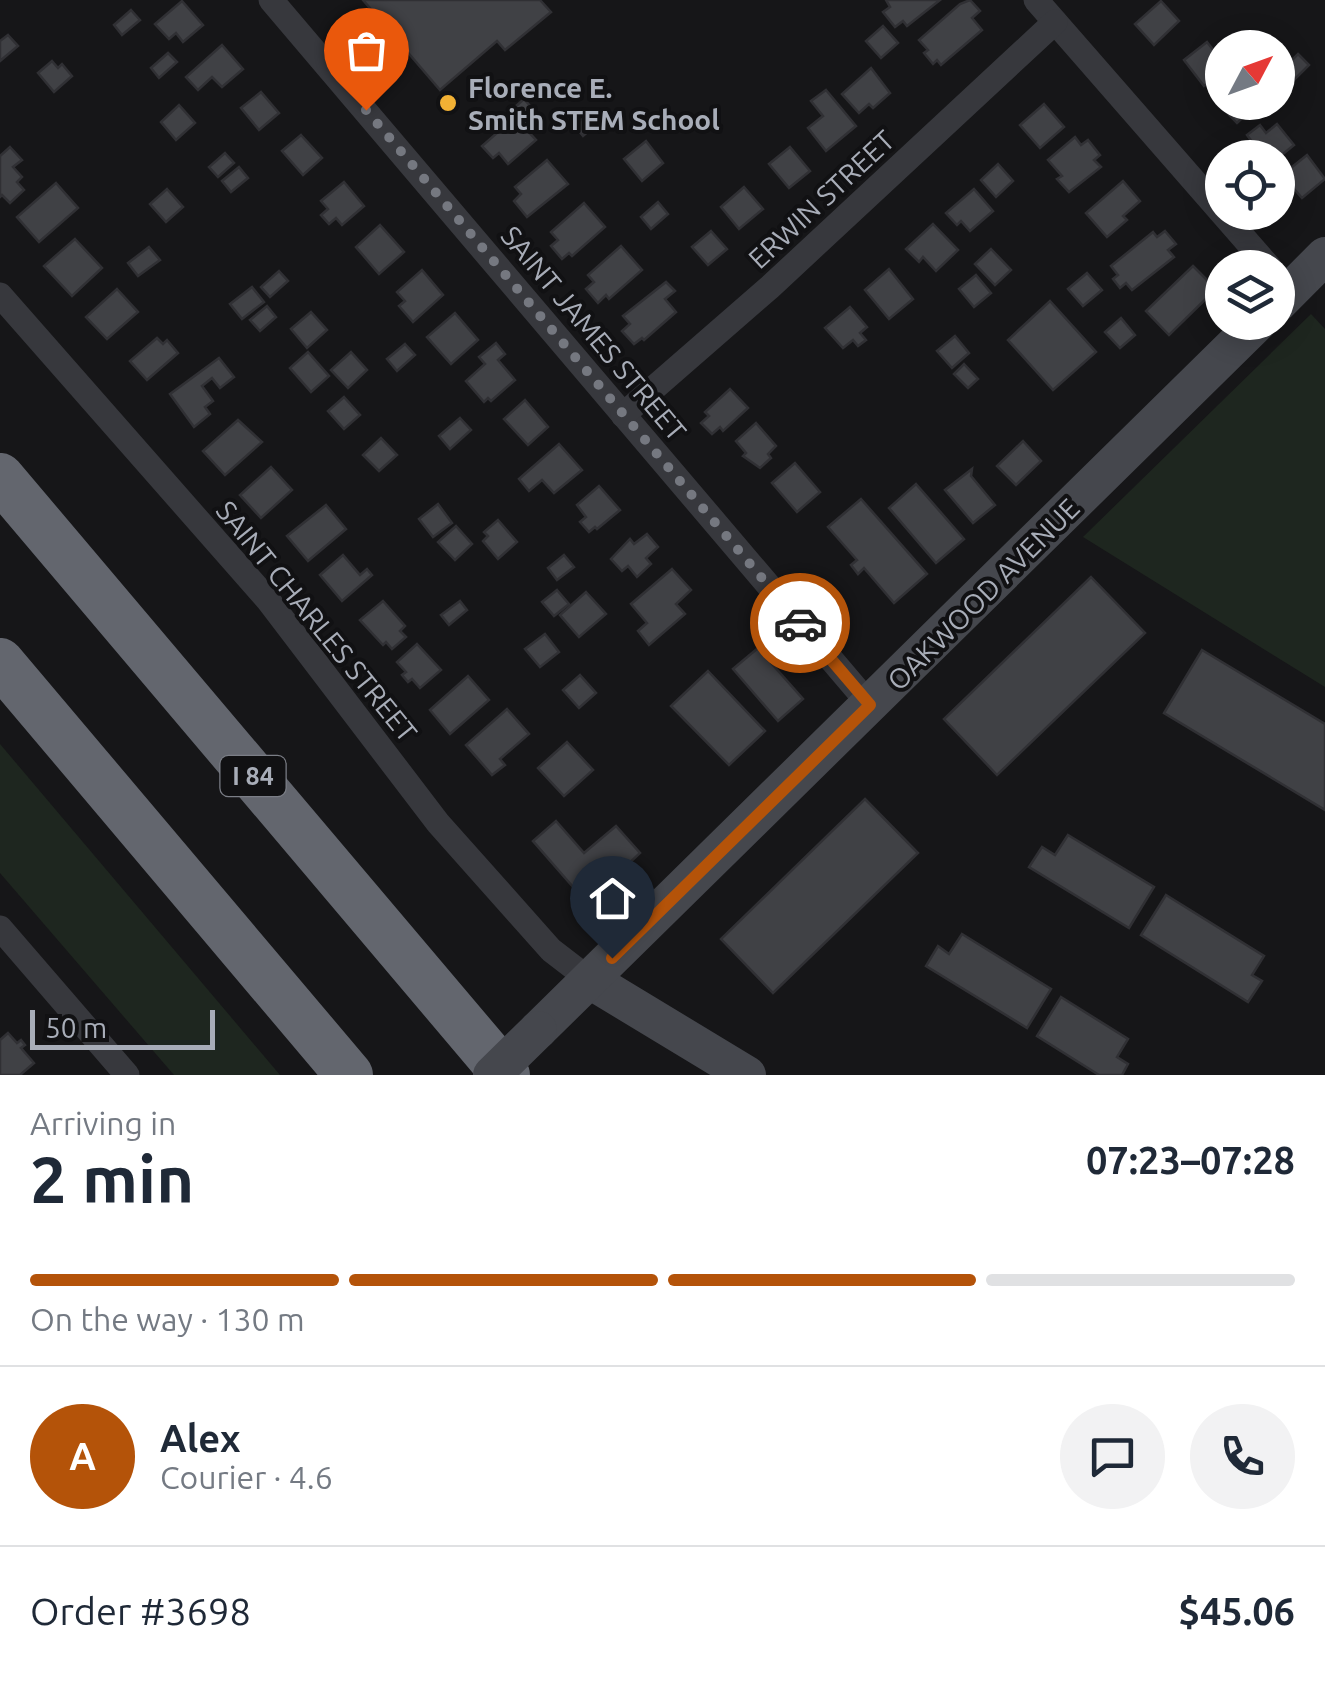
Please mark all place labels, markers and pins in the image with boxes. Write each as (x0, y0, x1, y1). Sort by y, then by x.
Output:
pin (324, 8, 409, 111)
place label: Florence E. Smith STEM School (468, 72, 720, 135)
marker: Florence E. Smith STEM School (437, 92, 459, 114)
pin (570, 856, 655, 959)

